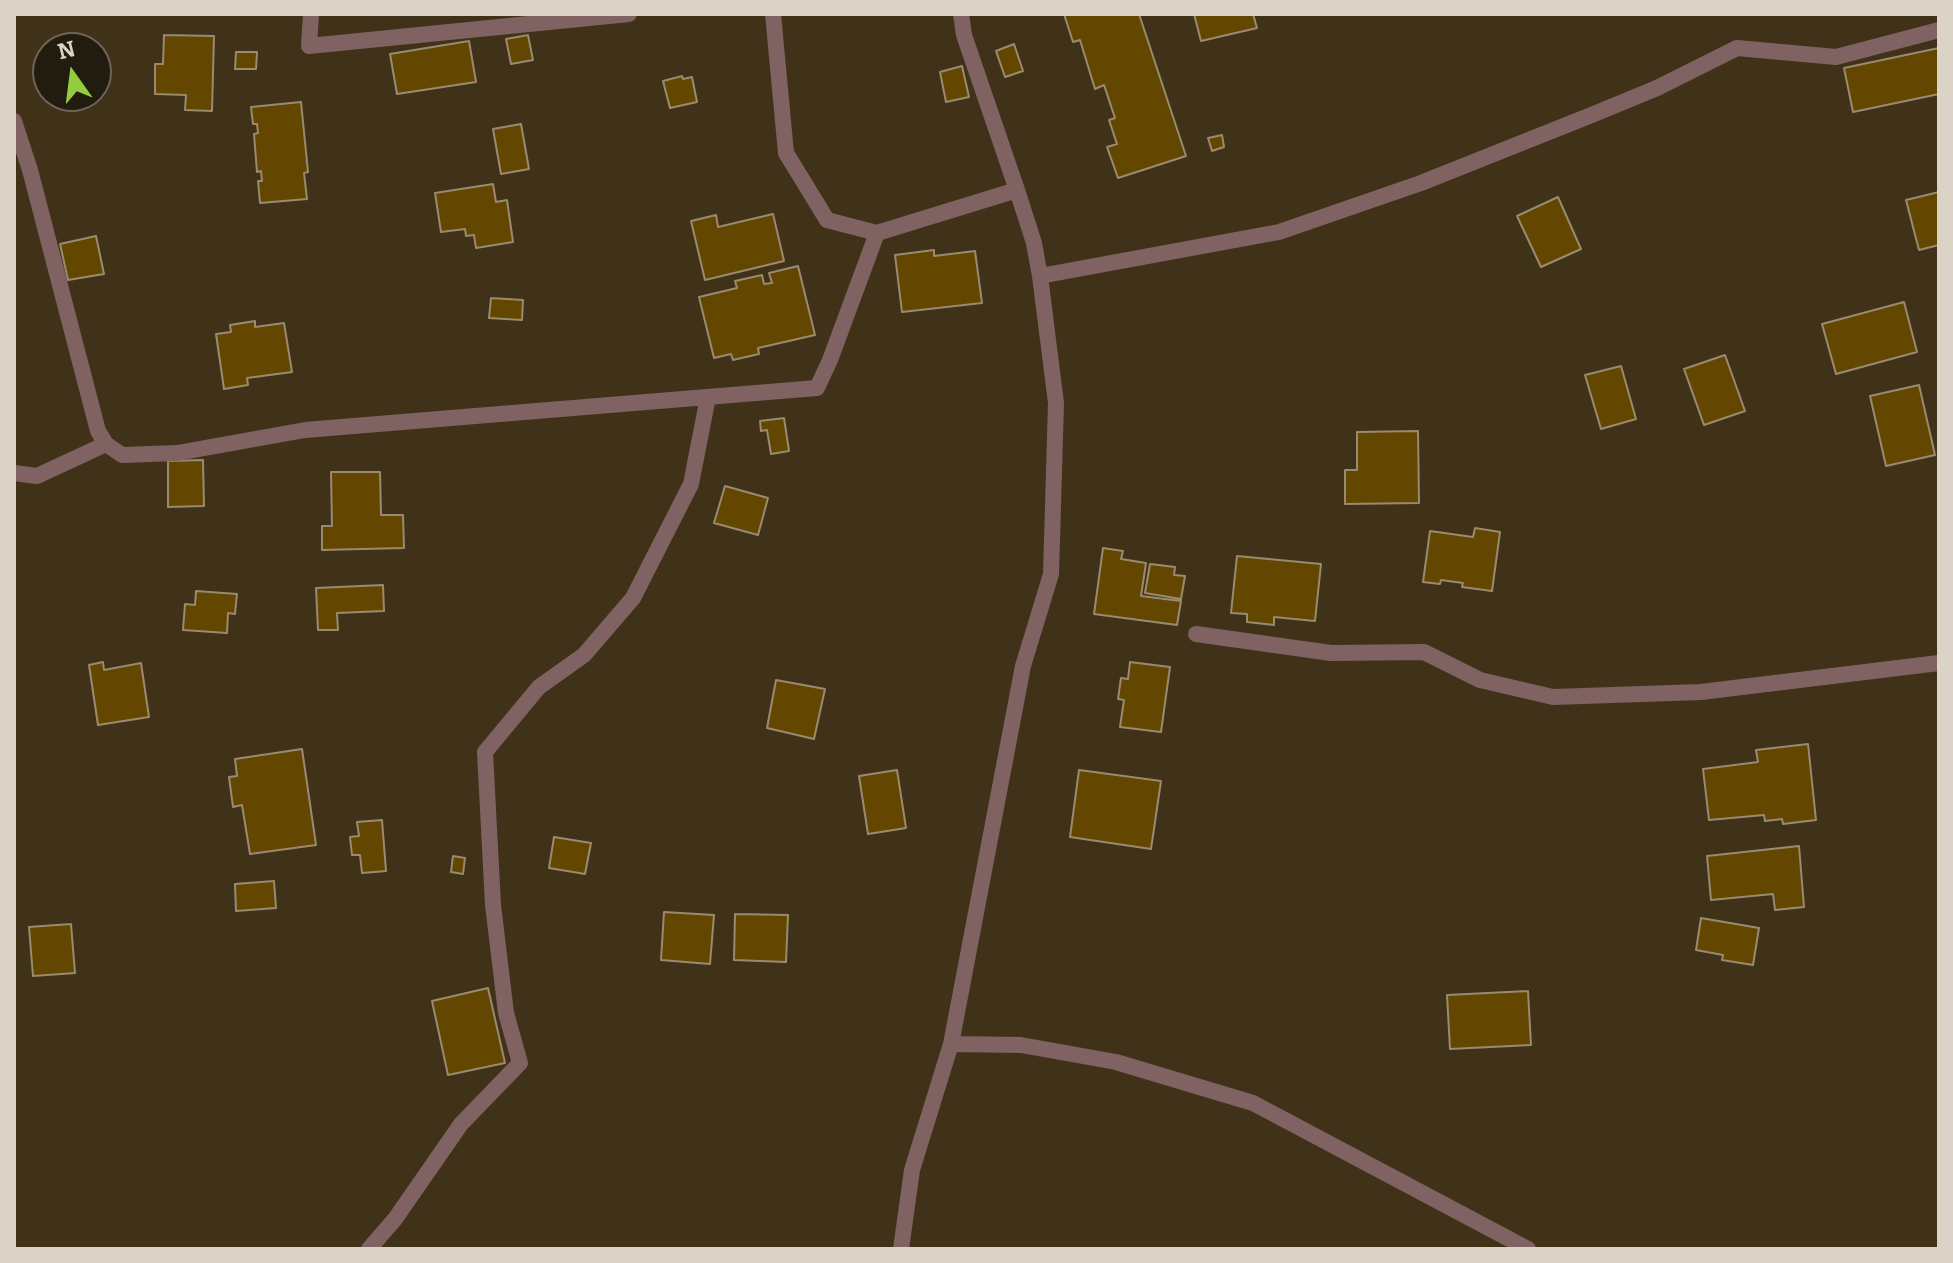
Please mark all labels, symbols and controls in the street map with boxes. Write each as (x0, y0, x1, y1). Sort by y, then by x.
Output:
north arrow (32, 32, 112, 112)
text: N (55, 35, 78, 65)

